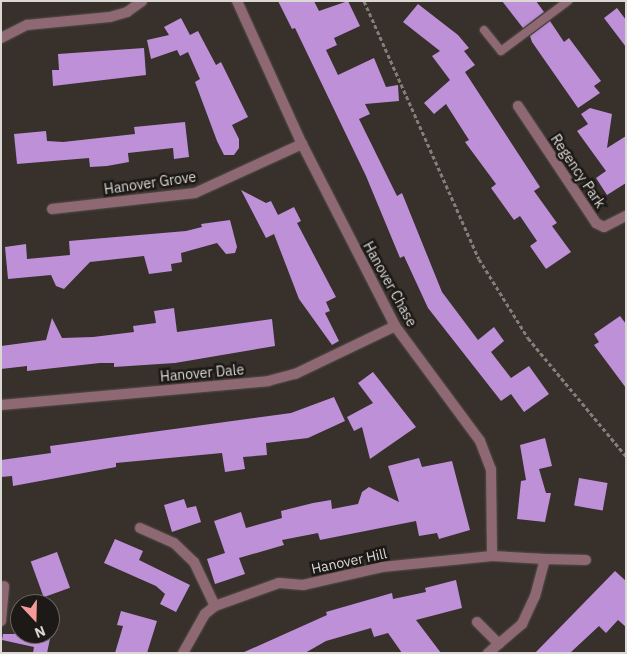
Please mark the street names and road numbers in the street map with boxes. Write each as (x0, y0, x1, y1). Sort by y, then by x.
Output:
street label: Regency Park (547, 131, 609, 211)
street label: Hanover Grove (103, 168, 197, 198)
street label: Hanover Chase (360, 239, 420, 329)
street label: Hanover Dale (159, 361, 245, 385)
street label: Hanover Hill (310, 545, 388, 577)

